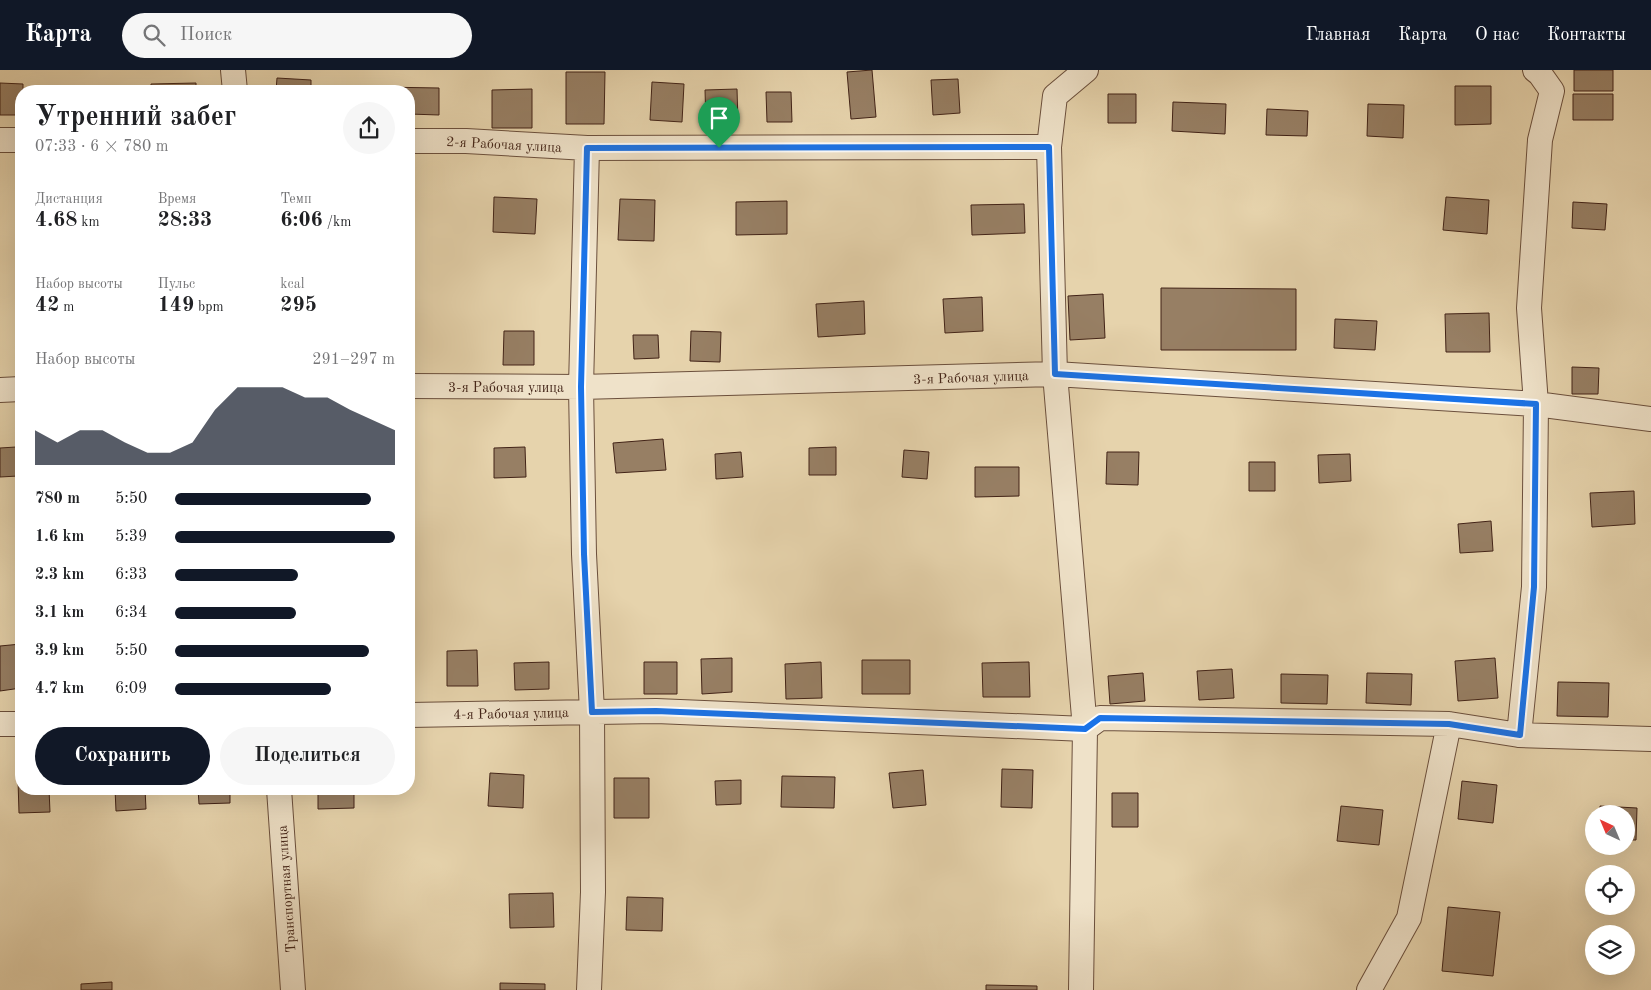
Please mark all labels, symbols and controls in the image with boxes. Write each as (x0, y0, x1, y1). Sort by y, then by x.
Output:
search box (122, 13, 472, 58)
icon: search (140, 21, 168, 49)
text: Карта (25, 23, 92, 47)
text: Поиск (180, 26, 232, 45)
text: Главная (1306, 26, 1370, 44)
text: Карта (1398, 26, 1447, 44)
text: О нас (1475, 26, 1519, 44)
text: Контакты (1547, 26, 1626, 44)
pin (698, 97, 740, 148)
button: share (343, 102, 395, 154)
text: Утренний забег (35, 104, 236, 132)
icon: arrive (705, 104, 733, 132)
street label: 2-я Рабочая улица (446, 135, 562, 155)
text: 07:33 · 6 × 780 m (35, 139, 168, 155)
text: Дистанция (35, 192, 103, 206)
text: Время (158, 192, 196, 206)
text: Темп (280, 192, 312, 206)
text: 4.68 (35, 210, 77, 231)
text: 28:33 (158, 210, 212, 231)
text: 6:06 (280, 210, 323, 231)
text: km (77, 215, 100, 229)
text: /km (323, 215, 351, 229)
text: Набор высоты (35, 277, 123, 291)
text: Пульс (158, 277, 195, 291)
text: kcal (280, 277, 304, 291)
text: 42 (35, 295, 59, 316)
text: 149 (158, 295, 194, 316)
text: 295 (280, 295, 317, 316)
text: m (59, 300, 74, 314)
text: bpm (194, 300, 224, 314)
text: Набор высоты (35, 352, 135, 368)
text: 291–297 m (312, 352, 395, 368)
street label: 3-я Рабочая улица (913, 369, 1029, 387)
street label: 3-я Рабочая улица (448, 381, 564, 395)
text: 780 m (35, 491, 80, 507)
text: 5:50 (115, 491, 147, 507)
text: 1.6 km (35, 529, 84, 545)
text: 5:39 (115, 529, 147, 545)
text: 2.3 km (35, 567, 84, 583)
text: 6:33 (115, 567, 147, 583)
text: 3.1 km (35, 605, 84, 621)
text: 6:34 (115, 605, 147, 621)
text: 3.9 km (35, 643, 84, 659)
text: 5:50 (115, 643, 147, 659)
text: 4.7 km (35, 681, 84, 697)
text: 6:09 (115, 681, 147, 697)
street label: 4-я Рабочая улица (453, 706, 569, 722)
button: Сохранить (35, 727, 210, 785)
button: Поделиться (220, 727, 395, 785)
north arrow (1585, 805, 1635, 855)
map controls (1585, 805, 1635, 975)
street label: Транспортная улица (276, 825, 298, 953)
button: locate (1585, 865, 1635, 915)
button: layers (1585, 925, 1635, 975)

